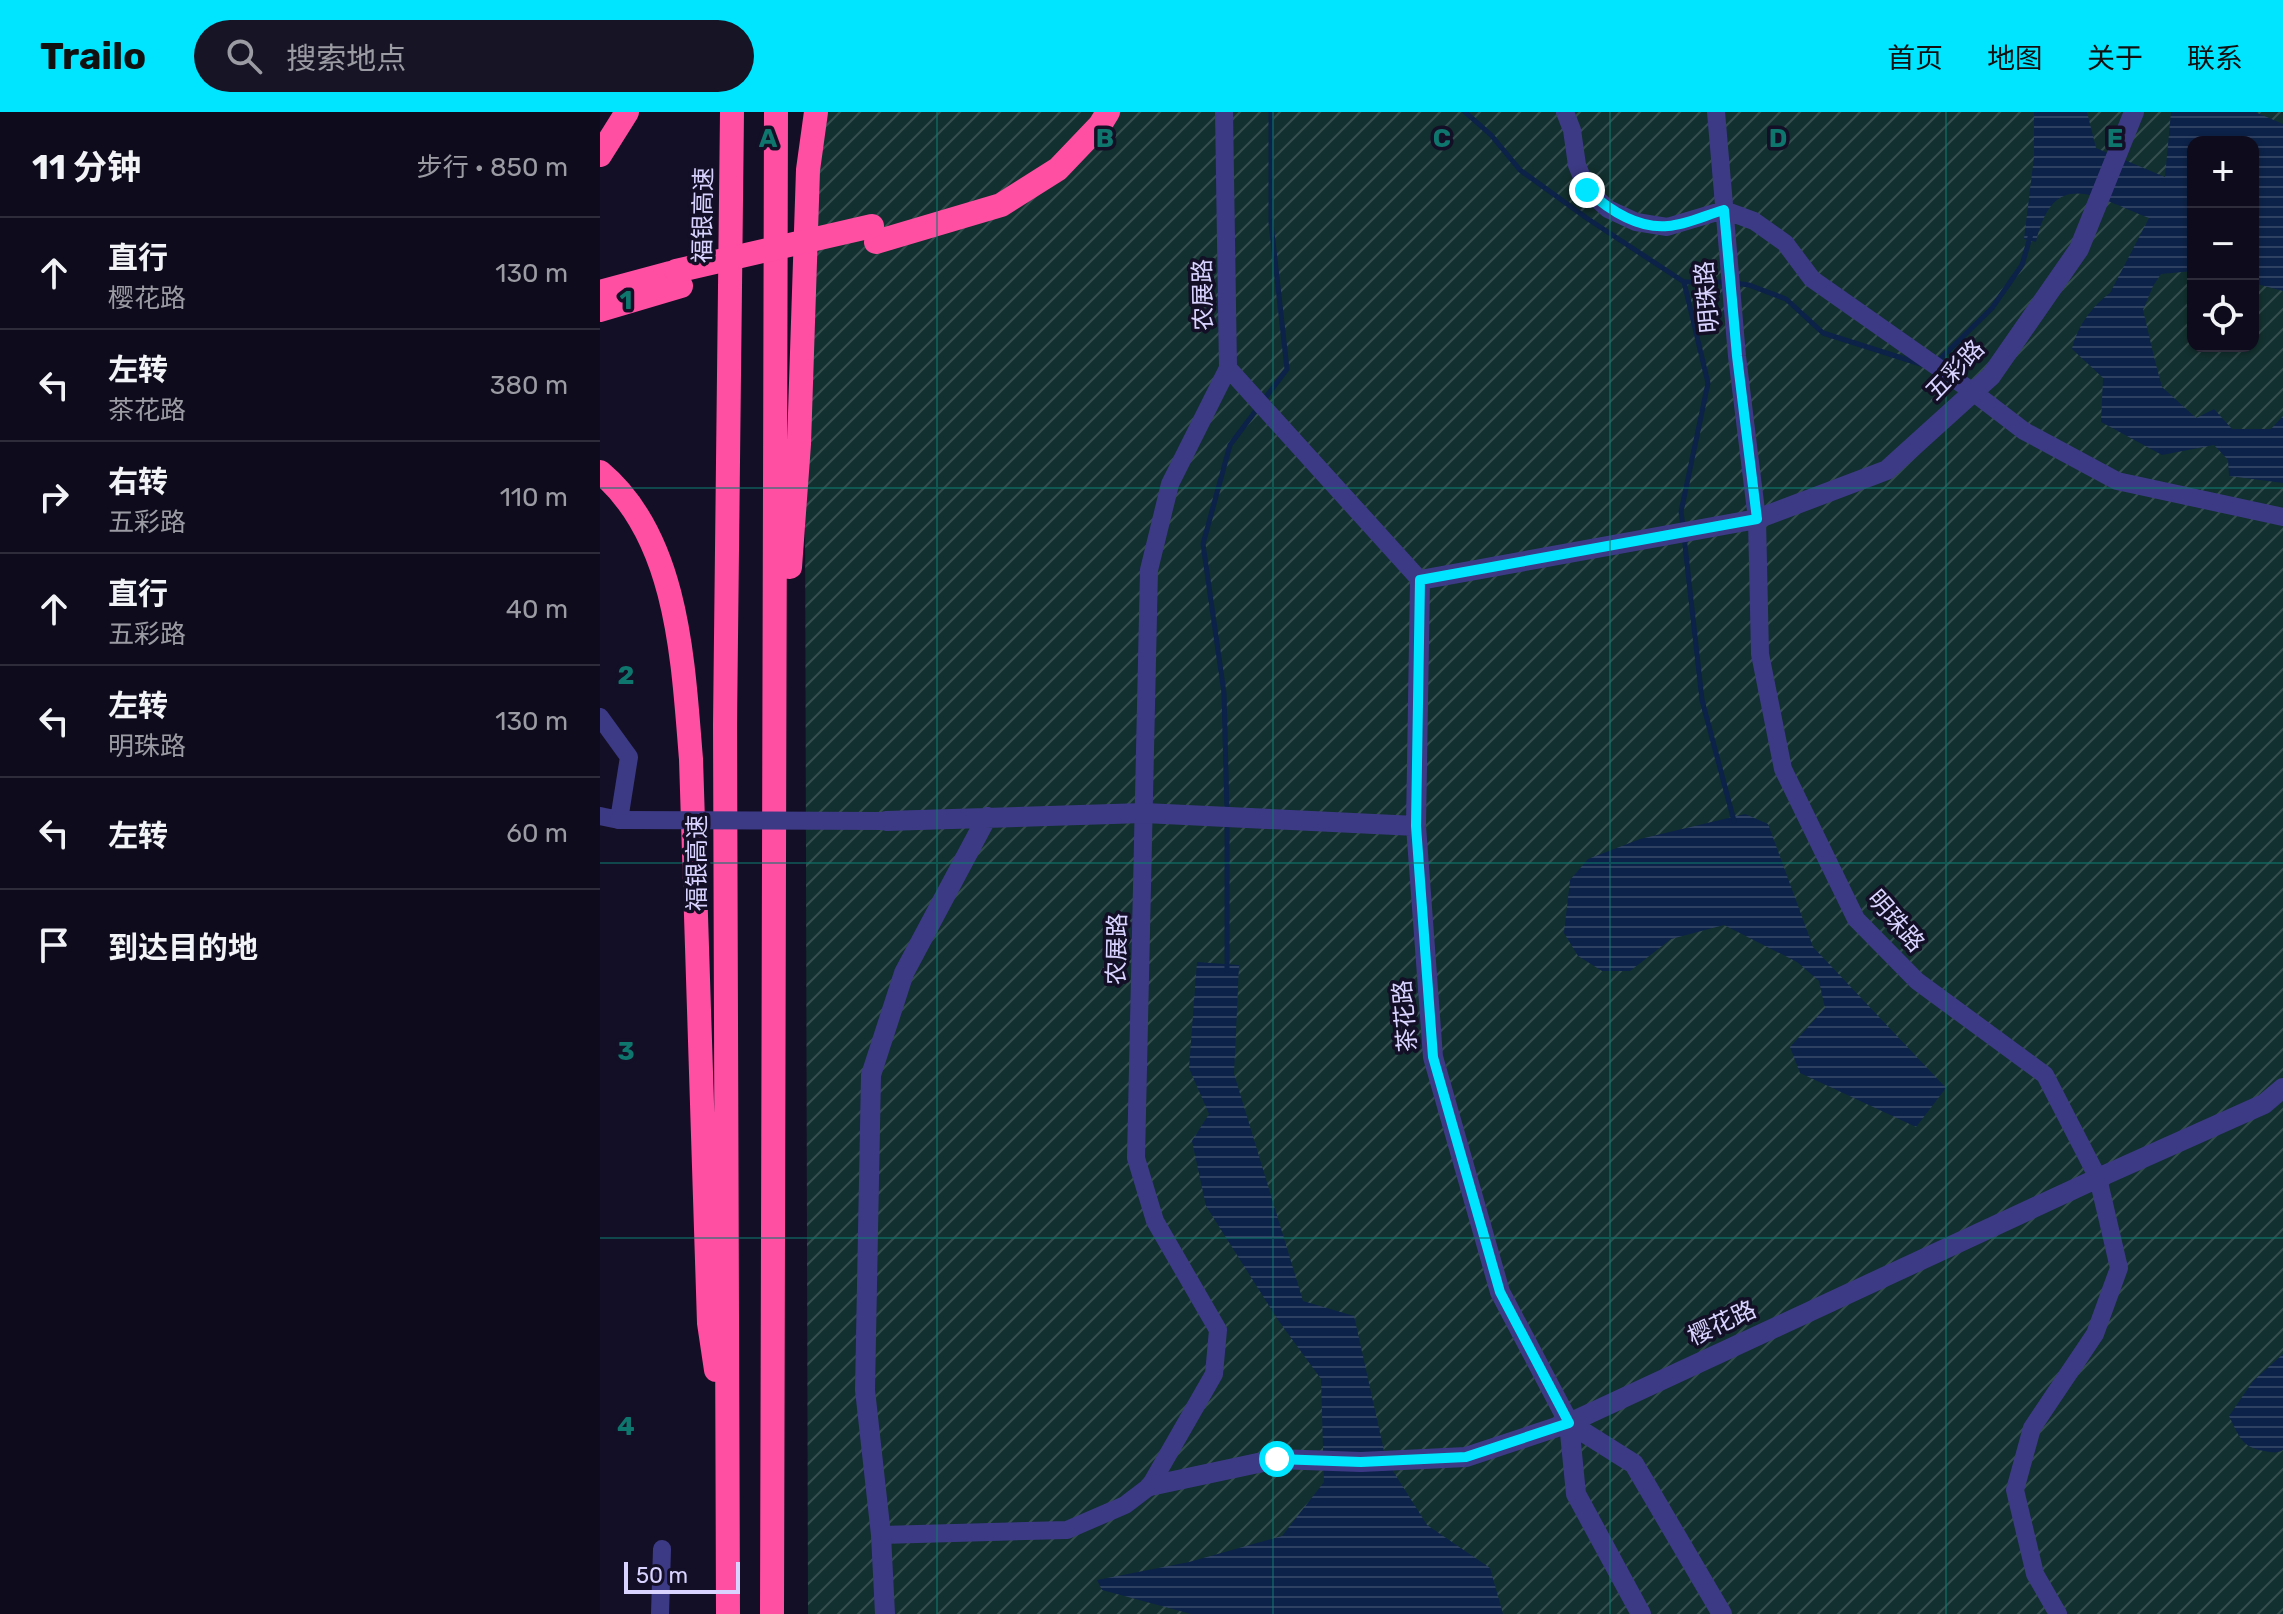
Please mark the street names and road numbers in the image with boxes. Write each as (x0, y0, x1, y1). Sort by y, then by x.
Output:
street label: 福银高速 (688, 167, 718, 263)
street label: 农展路 (1188, 259, 1218, 331)
street label: 明珠路 (1690, 260, 1724, 334)
street label: 五彩路 (1920, 334, 1990, 406)
street label: 福银高速 (683, 815, 711, 911)
street label: 明珠路 (1862, 885, 1930, 957)
street label: 农展路 (1102, 913, 1132, 985)
street label: 茶花路 (1388, 979, 1422, 1053)
street label: 樱花路 (1683, 1295, 1761, 1351)

